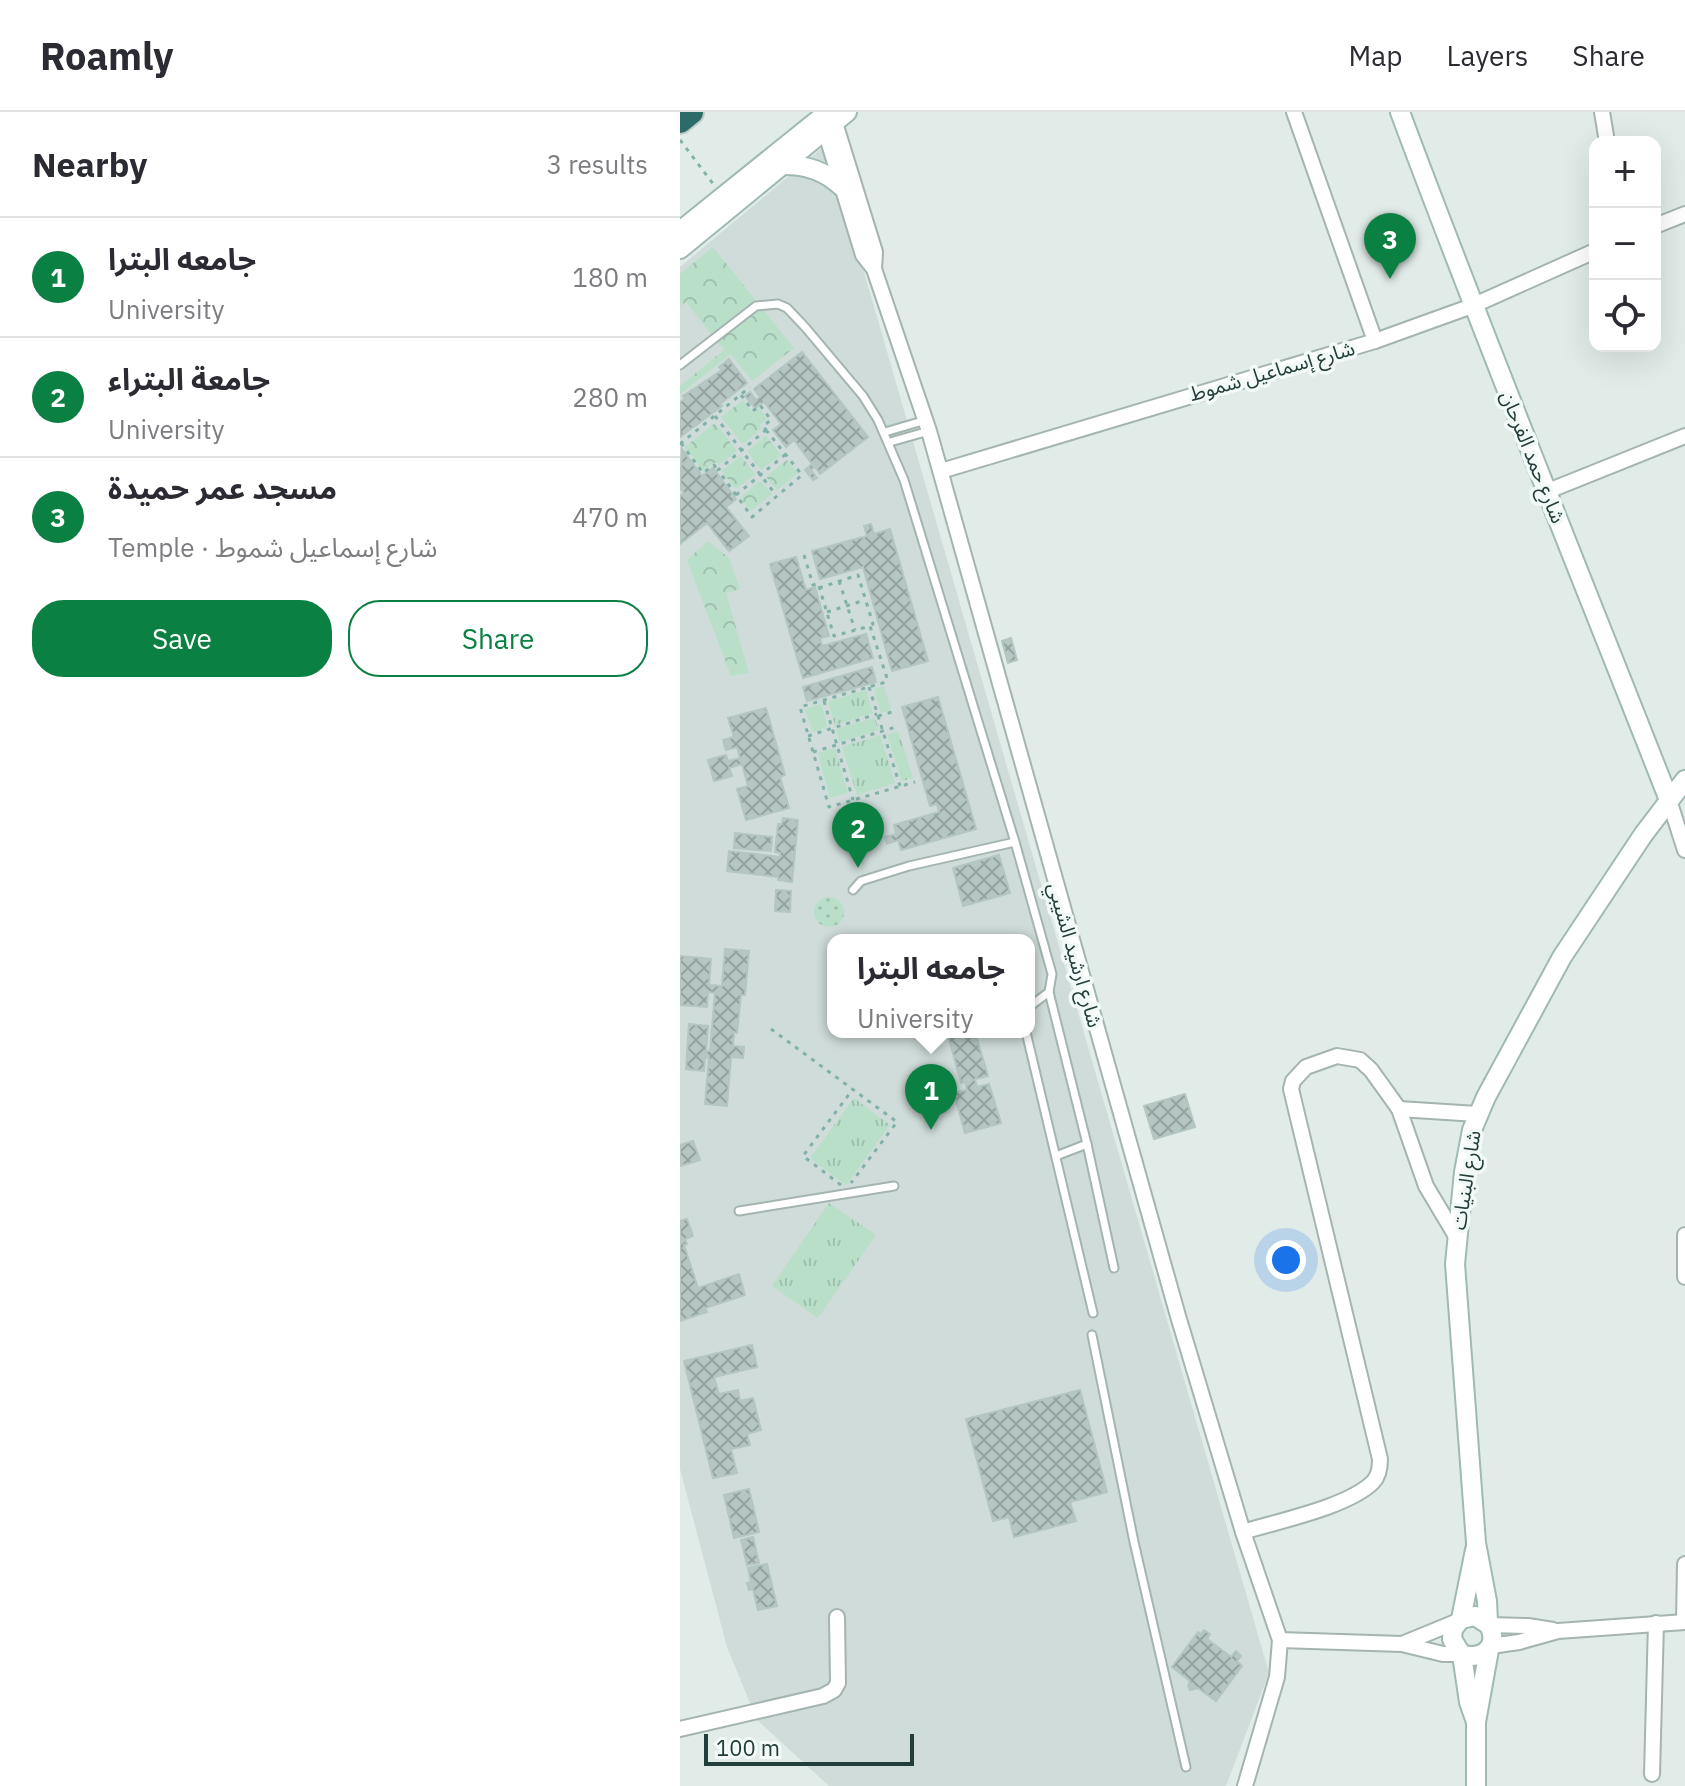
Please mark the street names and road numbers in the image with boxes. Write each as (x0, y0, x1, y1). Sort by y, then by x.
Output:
street label: شارع إسماعيل شموط (1186, 334, 1358, 409)
street label: شارع حمد الفرحان (1493, 387, 1572, 528)
street label: شارع ارشيد الشيبي (1039, 879, 1109, 1031)
street label: شارع البنيات (1444, 1128, 1489, 1232)

